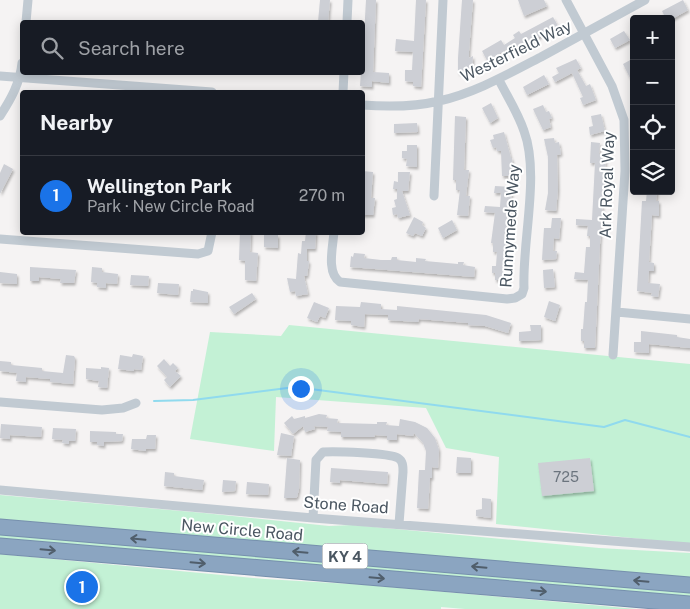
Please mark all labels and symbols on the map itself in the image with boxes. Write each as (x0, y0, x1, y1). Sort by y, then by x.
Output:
street label: Westerfield Way (457, 16, 575, 86)
street label: Ark Royal Way (596, 131, 618, 239)
street label: Runnymede Way (496, 163, 524, 288)
your location (288, 376, 314, 402)
house number: 725 (553, 469, 579, 485)
street label: Stone Road (303, 493, 389, 517)
street label: New Circle Road (180, 515, 304, 545)
one-way arrow (130, 534, 146, 543)
road number: KY 4 (322, 544, 368, 568)
one-way arrow (40, 545, 56, 555)
one-way arrow (292, 547, 308, 557)
one-way arrow (190, 558, 206, 568)
one-way arrow (472, 562, 488, 572)
pin: 1 (66, 568, 98, 606)
one-way arrow (369, 573, 385, 583)
one-way arrow (634, 576, 650, 585)
one-way arrow (531, 587, 547, 596)

